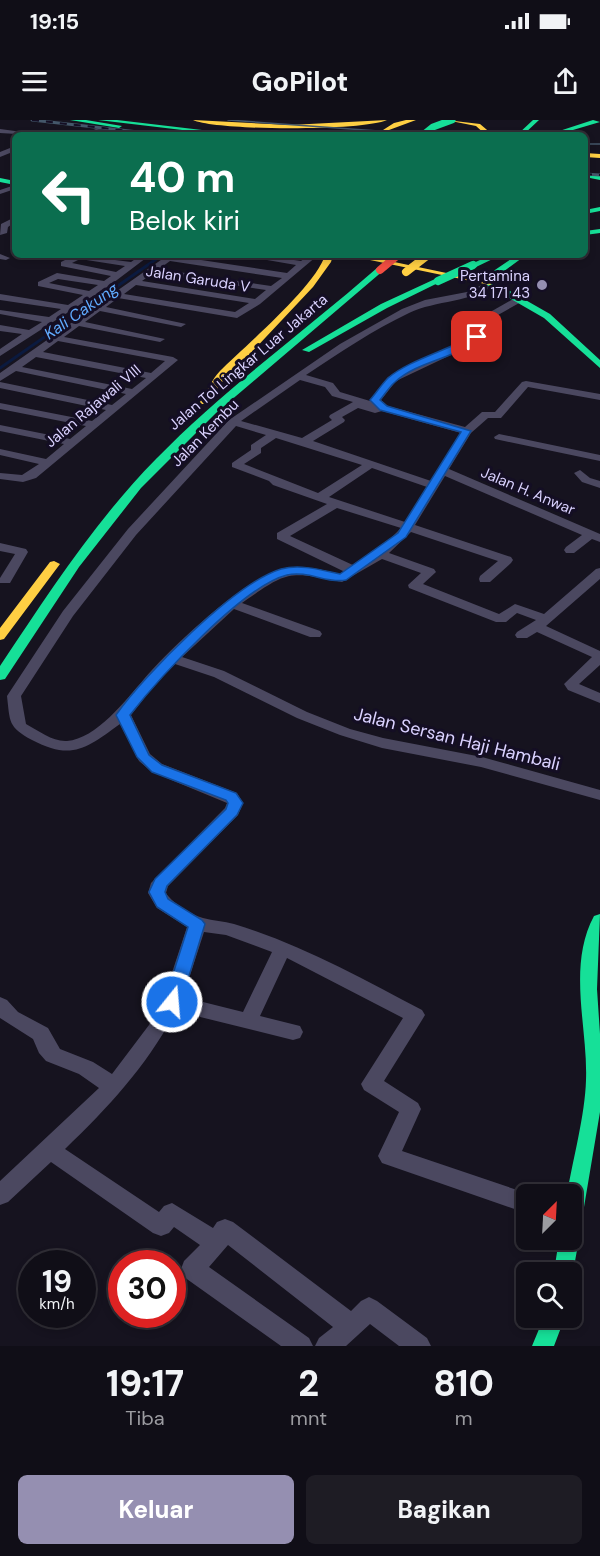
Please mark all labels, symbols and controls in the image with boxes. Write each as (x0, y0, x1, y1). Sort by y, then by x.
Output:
text: 19:15 (30, 7, 79, 36)
text: GoPilot (252, 64, 348, 99)
icon: menu (18, 65, 51, 98)
icon: share (549, 65, 582, 98)
text: 40 m (129, 150, 235, 205)
icon: left (30, 156, 108, 234)
text: Belok kiri (129, 203, 240, 238)
street label: Jalan Garuda V (145, 261, 251, 297)
place label: Pertamina 34 171 43 (460, 266, 530, 303)
water label: Kali Cakung (40, 277, 123, 344)
marker: Pertamina 34 171 43 (535, 278, 549, 292)
street label: Jalan Tol Lingkar Luar Jakarta (164, 289, 332, 435)
pin (451, 311, 502, 362)
icon: arrive (460, 320, 493, 353)
street label: Jalan Rajawali VIII (41, 360, 145, 452)
street label: Jalan Kembu (167, 395, 243, 471)
street label: Jalan H. Anwar (478, 462, 579, 520)
street label: Jalan Sersan Haji Hambali (351, 702, 563, 776)
position arrow (140, 970, 204, 1034)
north arrow (516, 1184, 582, 1250)
map controls (516, 1184, 582, 1328)
speed limit sign: 30 (108, 1250, 186, 1328)
text: 19 (42, 1262, 72, 1301)
button: search (516, 1262, 582, 1328)
text: km/h (39, 1294, 75, 1314)
text: 19:17 (106, 1360, 184, 1407)
text: 2 (298, 1360, 319, 1407)
text: 810 (433, 1360, 494, 1407)
text: Tiba (125, 1405, 165, 1431)
text: mnt (290, 1405, 327, 1431)
text: m (455, 1405, 473, 1431)
button: Keluar (18, 1475, 294, 1544)
button: Bagikan (306, 1475, 582, 1544)

